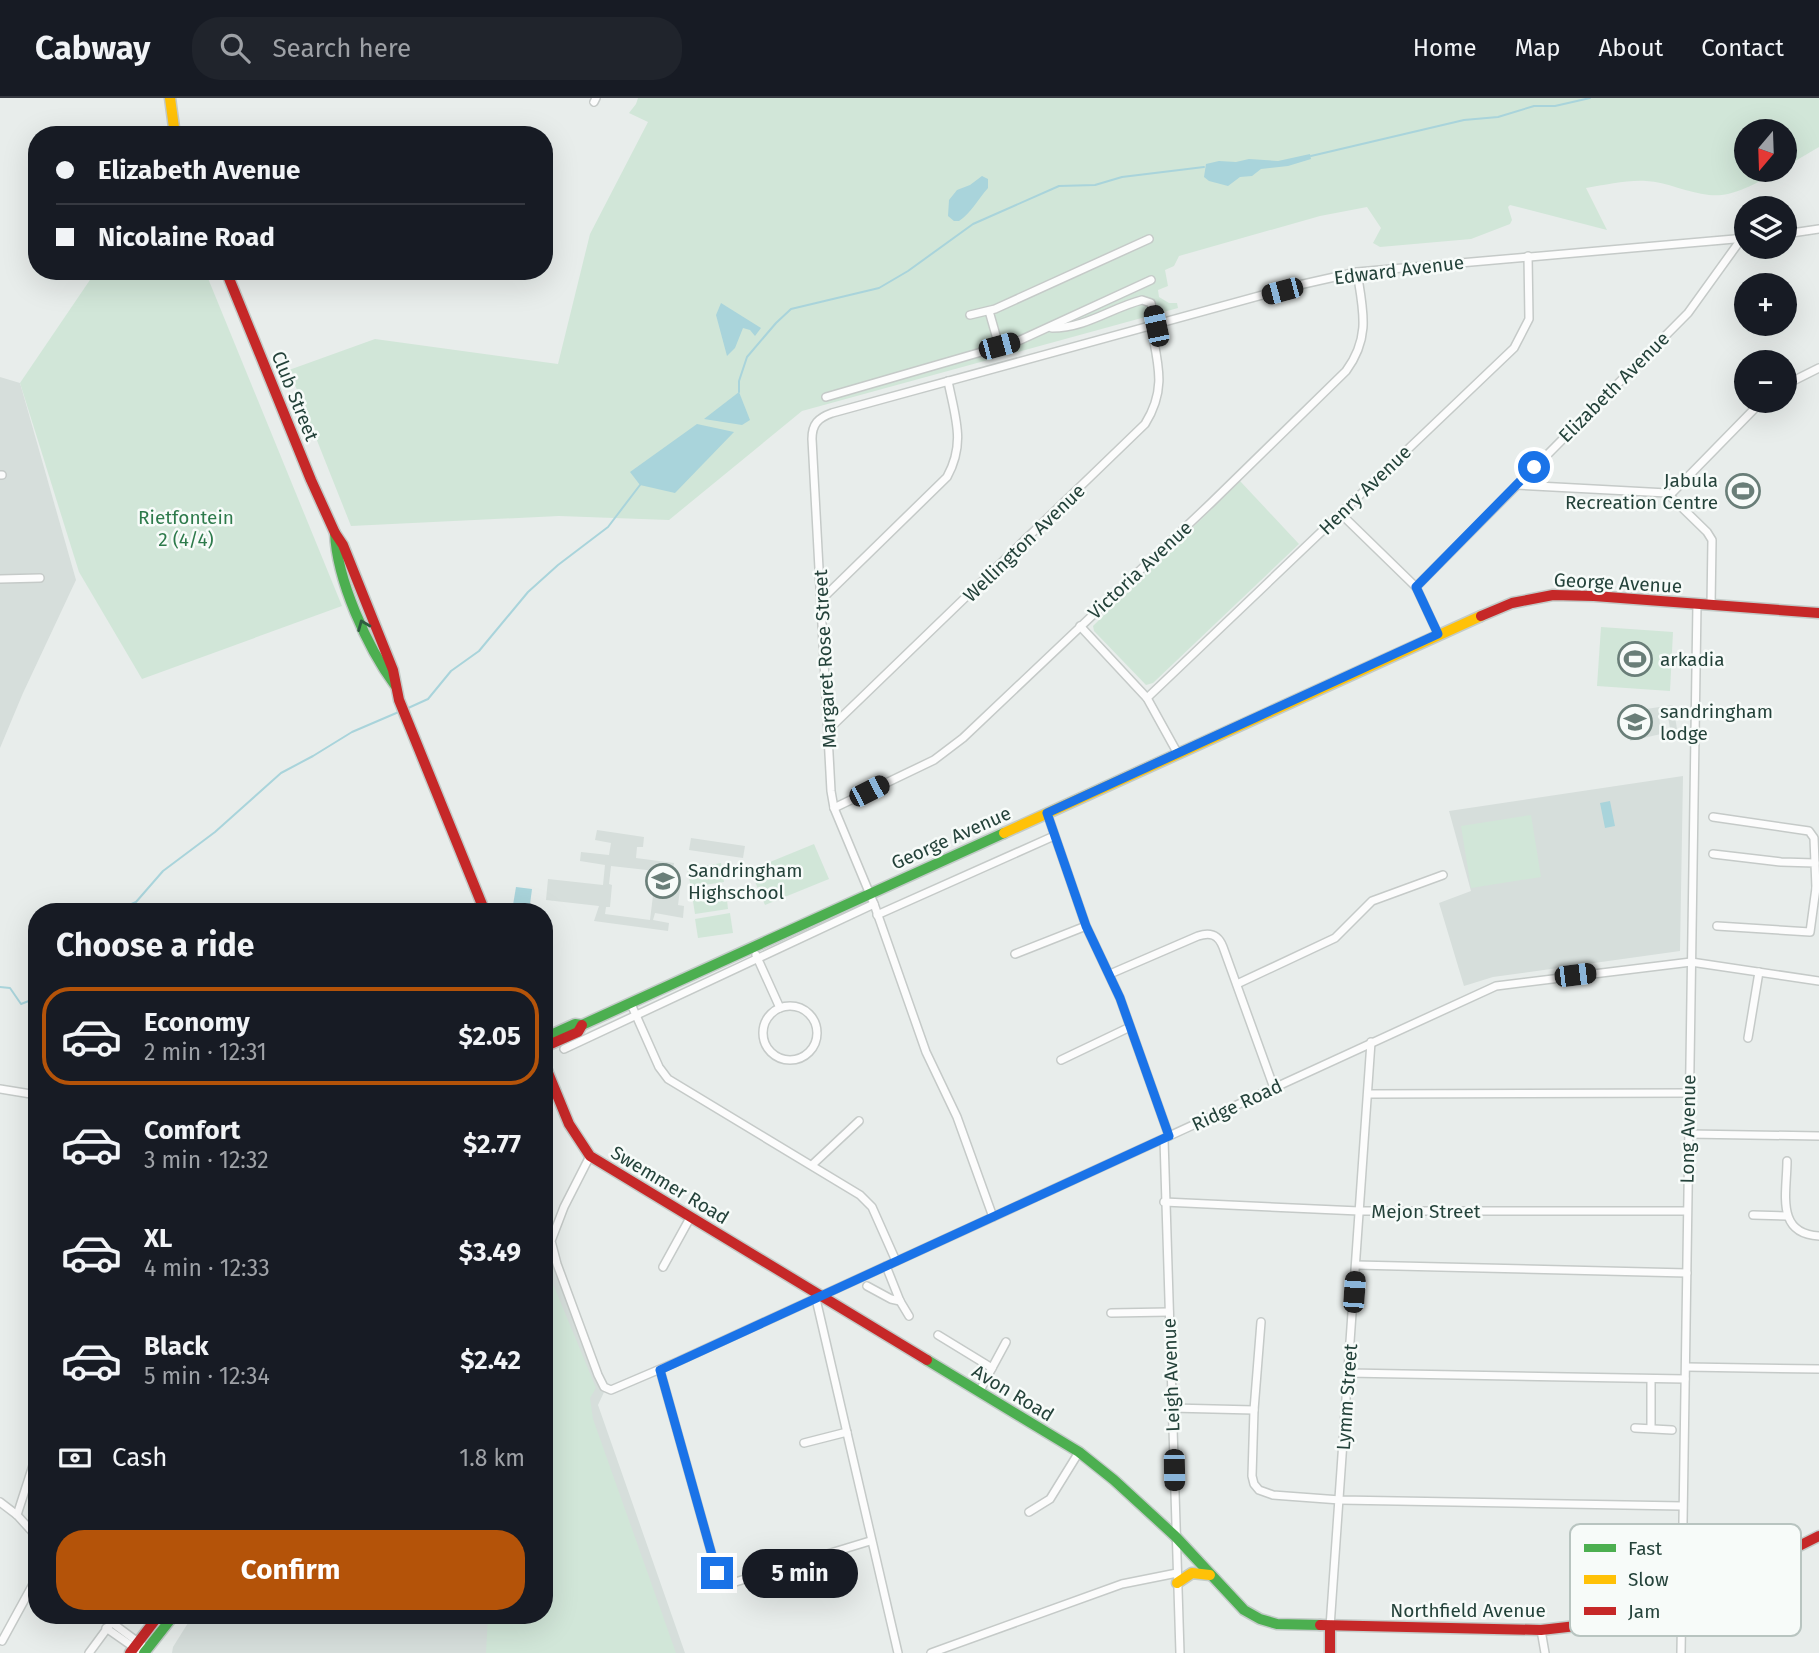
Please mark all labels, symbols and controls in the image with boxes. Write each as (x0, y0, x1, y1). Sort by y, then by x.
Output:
search box (192, 17, 682, 80)
text: Cabway (35, 28, 150, 68)
icon: search (216, 29, 254, 67)
text: Search here (272, 33, 411, 64)
text: Home (1413, 34, 1477, 62)
text: Map (1515, 34, 1561, 62)
text: About (1599, 34, 1663, 62)
text: Contact (1701, 34, 1784, 62)
north arrow (1734, 119, 1797, 182)
map controls (1734, 119, 1797, 413)
text: Elizabeth Avenue (98, 155, 300, 186)
button: layers (1734, 196, 1797, 259)
text: Nicolaine Road (98, 222, 275, 253)
street label: Edward Avenue (1333, 251, 1465, 289)
button: + (1734, 273, 1797, 336)
car (1259, 275, 1306, 307)
car (1142, 303, 1171, 349)
street label: Elizabeth Avenue (1554, 327, 1674, 447)
car (976, 330, 1023, 362)
street label: Club Street (267, 348, 323, 444)
button: − (1734, 350, 1797, 413)
street label: Henry Avenue (1314, 440, 1416, 540)
route start (1518, 451, 1550, 483)
place label: Jabula Recreation Centre (1565, 469, 1718, 514)
sports icon: Jabula Recreation Centre (1724, 472, 1762, 510)
street label: Wellington Avenue (958, 479, 1090, 607)
park label: Rietfontein 2 (4/4) (138, 506, 234, 551)
street label: Victoria Avenue (1083, 516, 1197, 624)
street label: George Avenue (1553, 568, 1683, 598)
street label: Margaret Rose Street (809, 569, 841, 749)
one-way arrow (357, 620, 371, 632)
sports icon: arkadia (1616, 640, 1654, 678)
place label: arkadia (1660, 648, 1725, 671)
place label: sandringham lodge (1660, 700, 1773, 745)
school or university icon: sandringham lodge (1616, 703, 1654, 741)
car (846, 772, 893, 810)
street label: George Avenue (888, 801, 1014, 875)
place label: Sandringham Highschool (688, 859, 803, 904)
school or university icon: Sandringham Highschool (644, 862, 682, 900)
text: Choose a ride (56, 926, 254, 964)
car (1553, 962, 1598, 988)
icon: car (60, 1005, 123, 1068)
text: Economy (144, 1007, 250, 1038)
text: $2.05 (459, 1021, 521, 1052)
text: 2 min · 12:31 (144, 1038, 267, 1066)
street label: Ridge Road (1188, 1074, 1286, 1136)
street label: Long Avenue (1676, 1074, 1700, 1184)
icon: car (60, 1113, 123, 1176)
text: Comfort (144, 1115, 240, 1146)
text: $2.77 (463, 1129, 521, 1160)
street label: Swemmer Road (607, 1141, 733, 1229)
text: 3 min · 12:32 (144, 1146, 269, 1174)
street label: Mejon Street (1371, 1200, 1481, 1223)
icon: car (60, 1221, 123, 1284)
text: XL (144, 1223, 172, 1254)
text: $3.49 (459, 1237, 521, 1268)
text: 4 min · 12:33 (144, 1254, 270, 1282)
car (1343, 1270, 1366, 1314)
street label: Leigh Avenue (1158, 1318, 1184, 1432)
icon: car (60, 1329, 123, 1392)
text: Black (144, 1331, 209, 1362)
street label: Lymm Street (1332, 1343, 1362, 1451)
text: $2.42 (460, 1345, 521, 1376)
street label: Avon Road (968, 1360, 1058, 1426)
text: 5 min · 12:34 (144, 1362, 270, 1390)
icon: cash (56, 1439, 94, 1477)
text: Cash (112, 1442, 168, 1473)
text: 1.8 km (459, 1444, 525, 1472)
car (1164, 1449, 1185, 1491)
legend (1570, 1524, 1801, 1636)
button: Confirm (56, 1530, 525, 1610)
text: Fast (1628, 1537, 1662, 1560)
callout: 5 min (742, 1548, 857, 1598)
route end (701, 1557, 733, 1589)
text: 5 min (772, 1559, 828, 1587)
text: Slow (1628, 1568, 1669, 1591)
street label: Northfield Avenue (1390, 1599, 1546, 1622)
text: Jam (1628, 1600, 1660, 1623)

